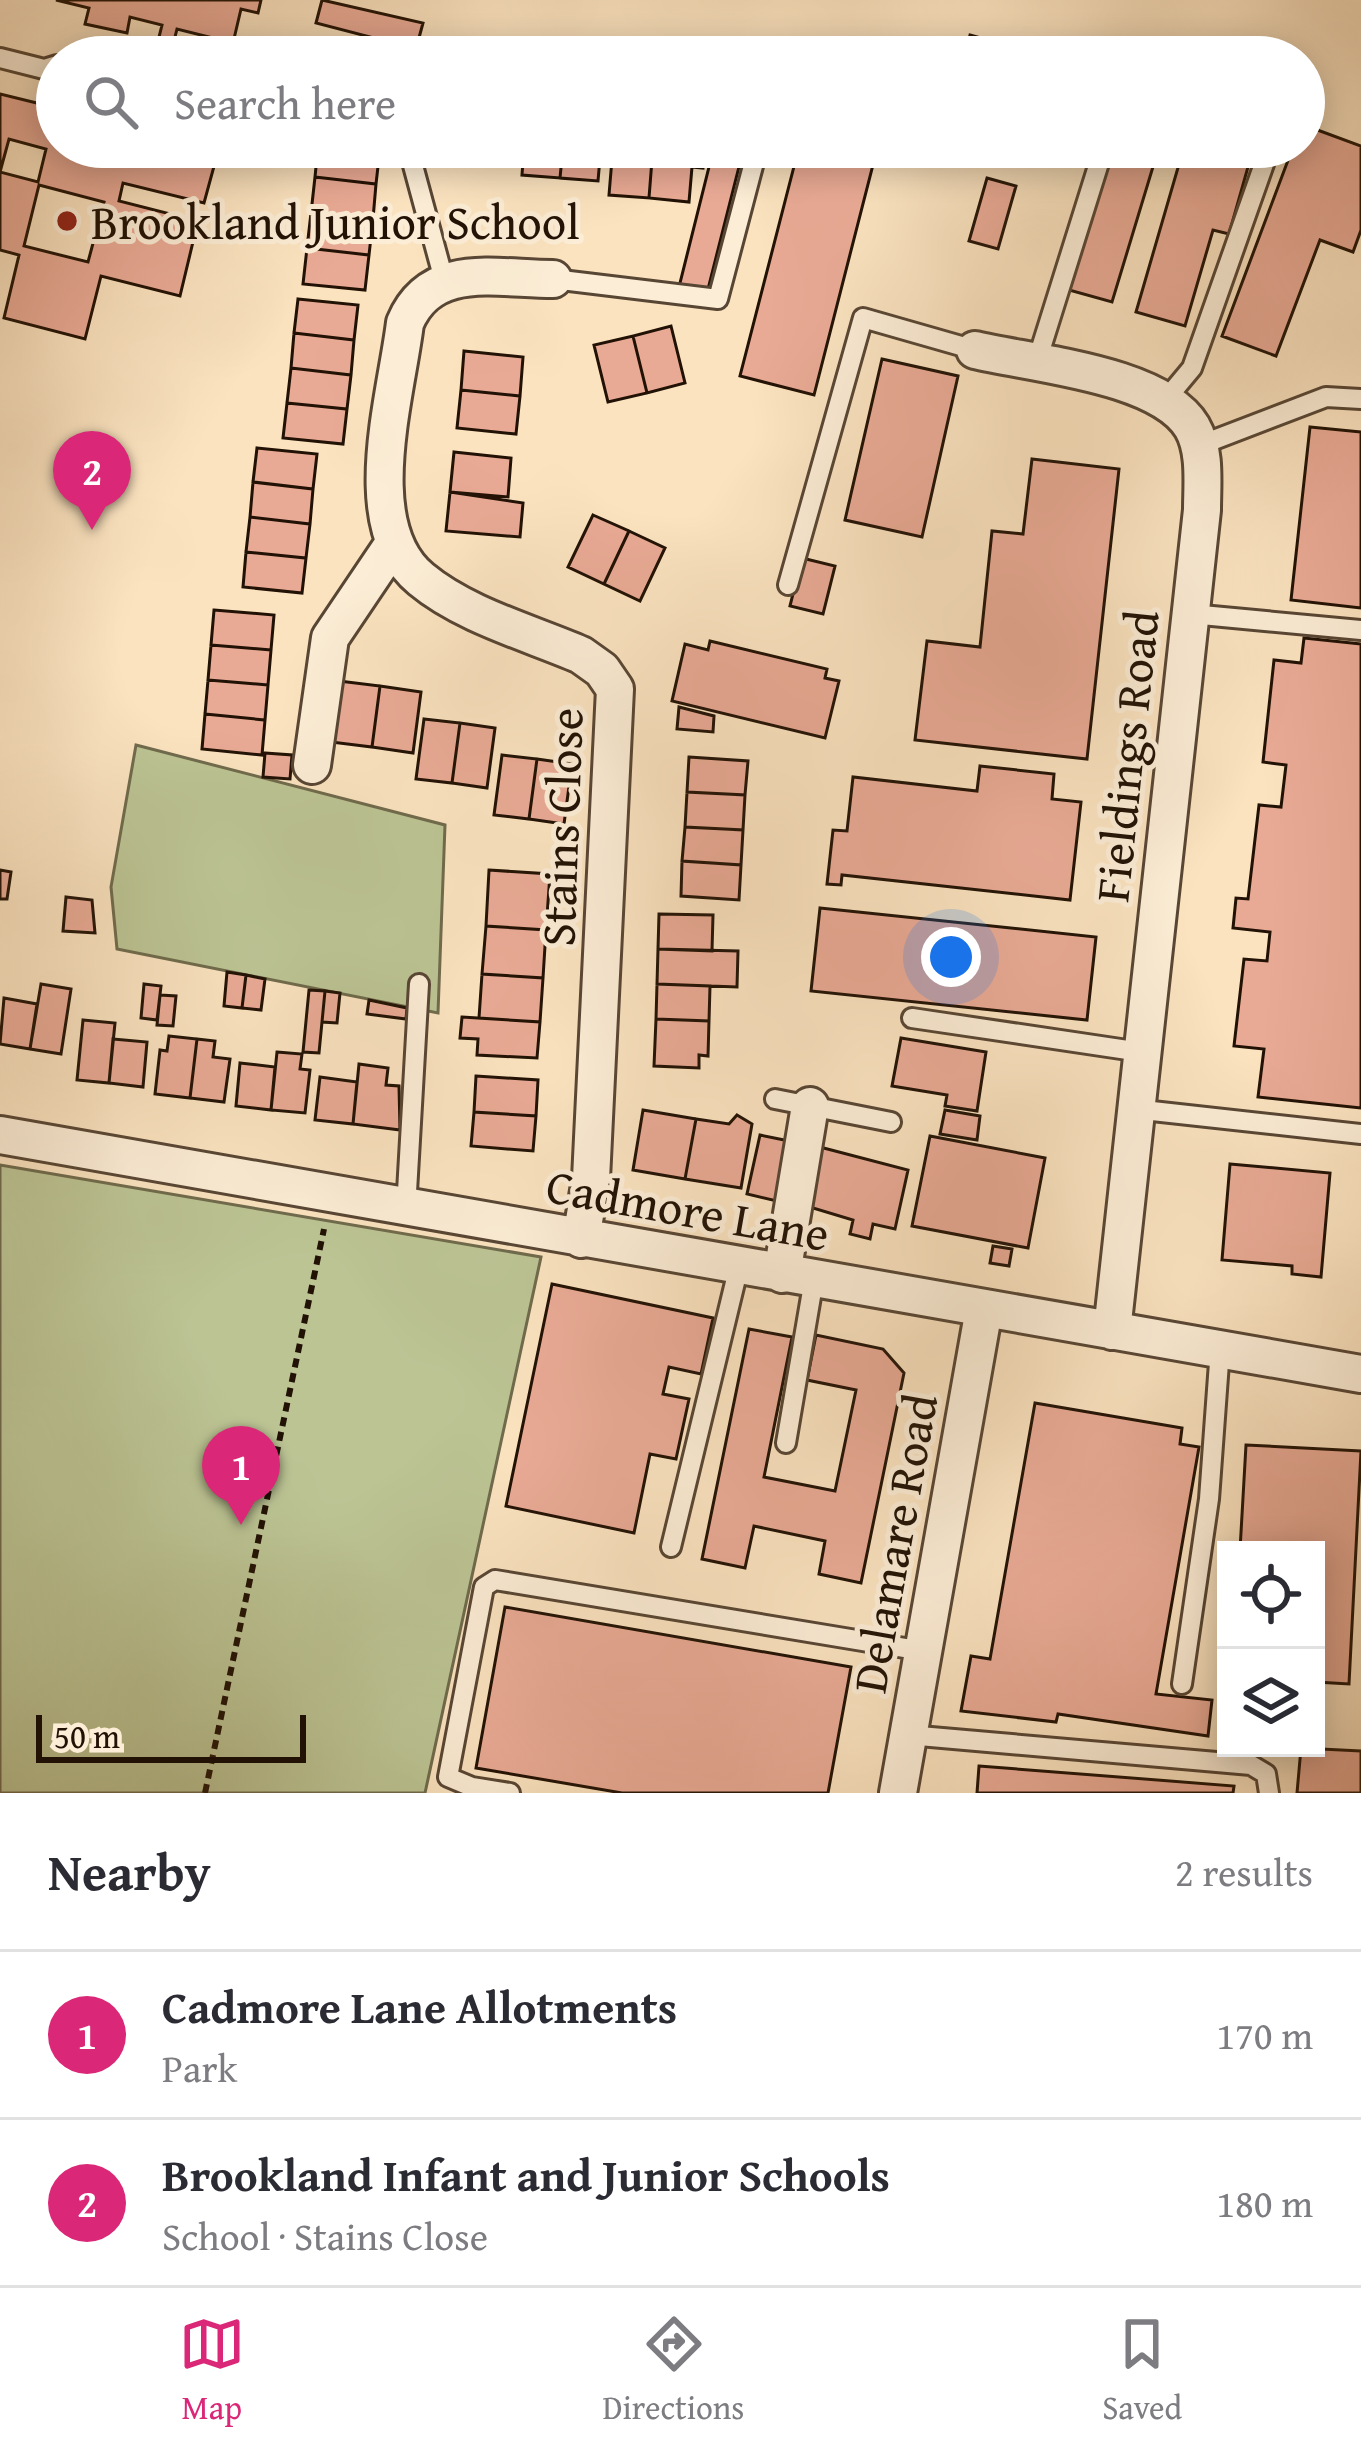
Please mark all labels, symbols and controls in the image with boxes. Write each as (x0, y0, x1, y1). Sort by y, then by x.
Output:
search box (36, 36, 1325, 168)
icon: search (78, 69, 144, 135)
text: Search here (174, 70, 396, 135)
place label: Brookland Junior School (91, 186, 580, 257)
marker: Brookland Junior School (54, 208, 80, 234)
pin: 2 (53, 431, 131, 530)
street label: Fieldings Road (1075, 606, 1177, 905)
street label: Stains Close (521, 706, 601, 948)
your location (921, 927, 981, 987)
street label: Cadmore Lane (541, 1149, 835, 1269)
street label: Delamare Road (833, 1388, 955, 1698)
pin: 1 (202, 1426, 280, 1525)
map controls (1217, 1541, 1325, 1757)
button: locate (1217, 1541, 1325, 1649)
button: layers (1217, 1649, 1325, 1757)
scale bar (36, 1709, 306, 1762)
text: 50 m (54, 1712, 120, 1760)
text: Nearby (48, 1834, 211, 1909)
text: 2 results (1175, 1843, 1313, 1900)
text: Cadmore Lane Allotments (162, 1974, 677, 2039)
text: 1 (77, 2006, 97, 2063)
text: 170 m (1216, 2006, 1313, 2063)
text: Park (162, 2039, 237, 2096)
text: Brookland Infant and Junior Schools (162, 2142, 890, 2207)
text: 2 (77, 2174, 97, 2231)
text: 180 m (1216, 2174, 1313, 2231)
text: School · Stains Close (162, 2207, 488, 2264)
tab: Map (179, 2311, 245, 2431)
tab: Directions (603, 2311, 744, 2431)
tab: Saved (1102, 2311, 1182, 2431)

